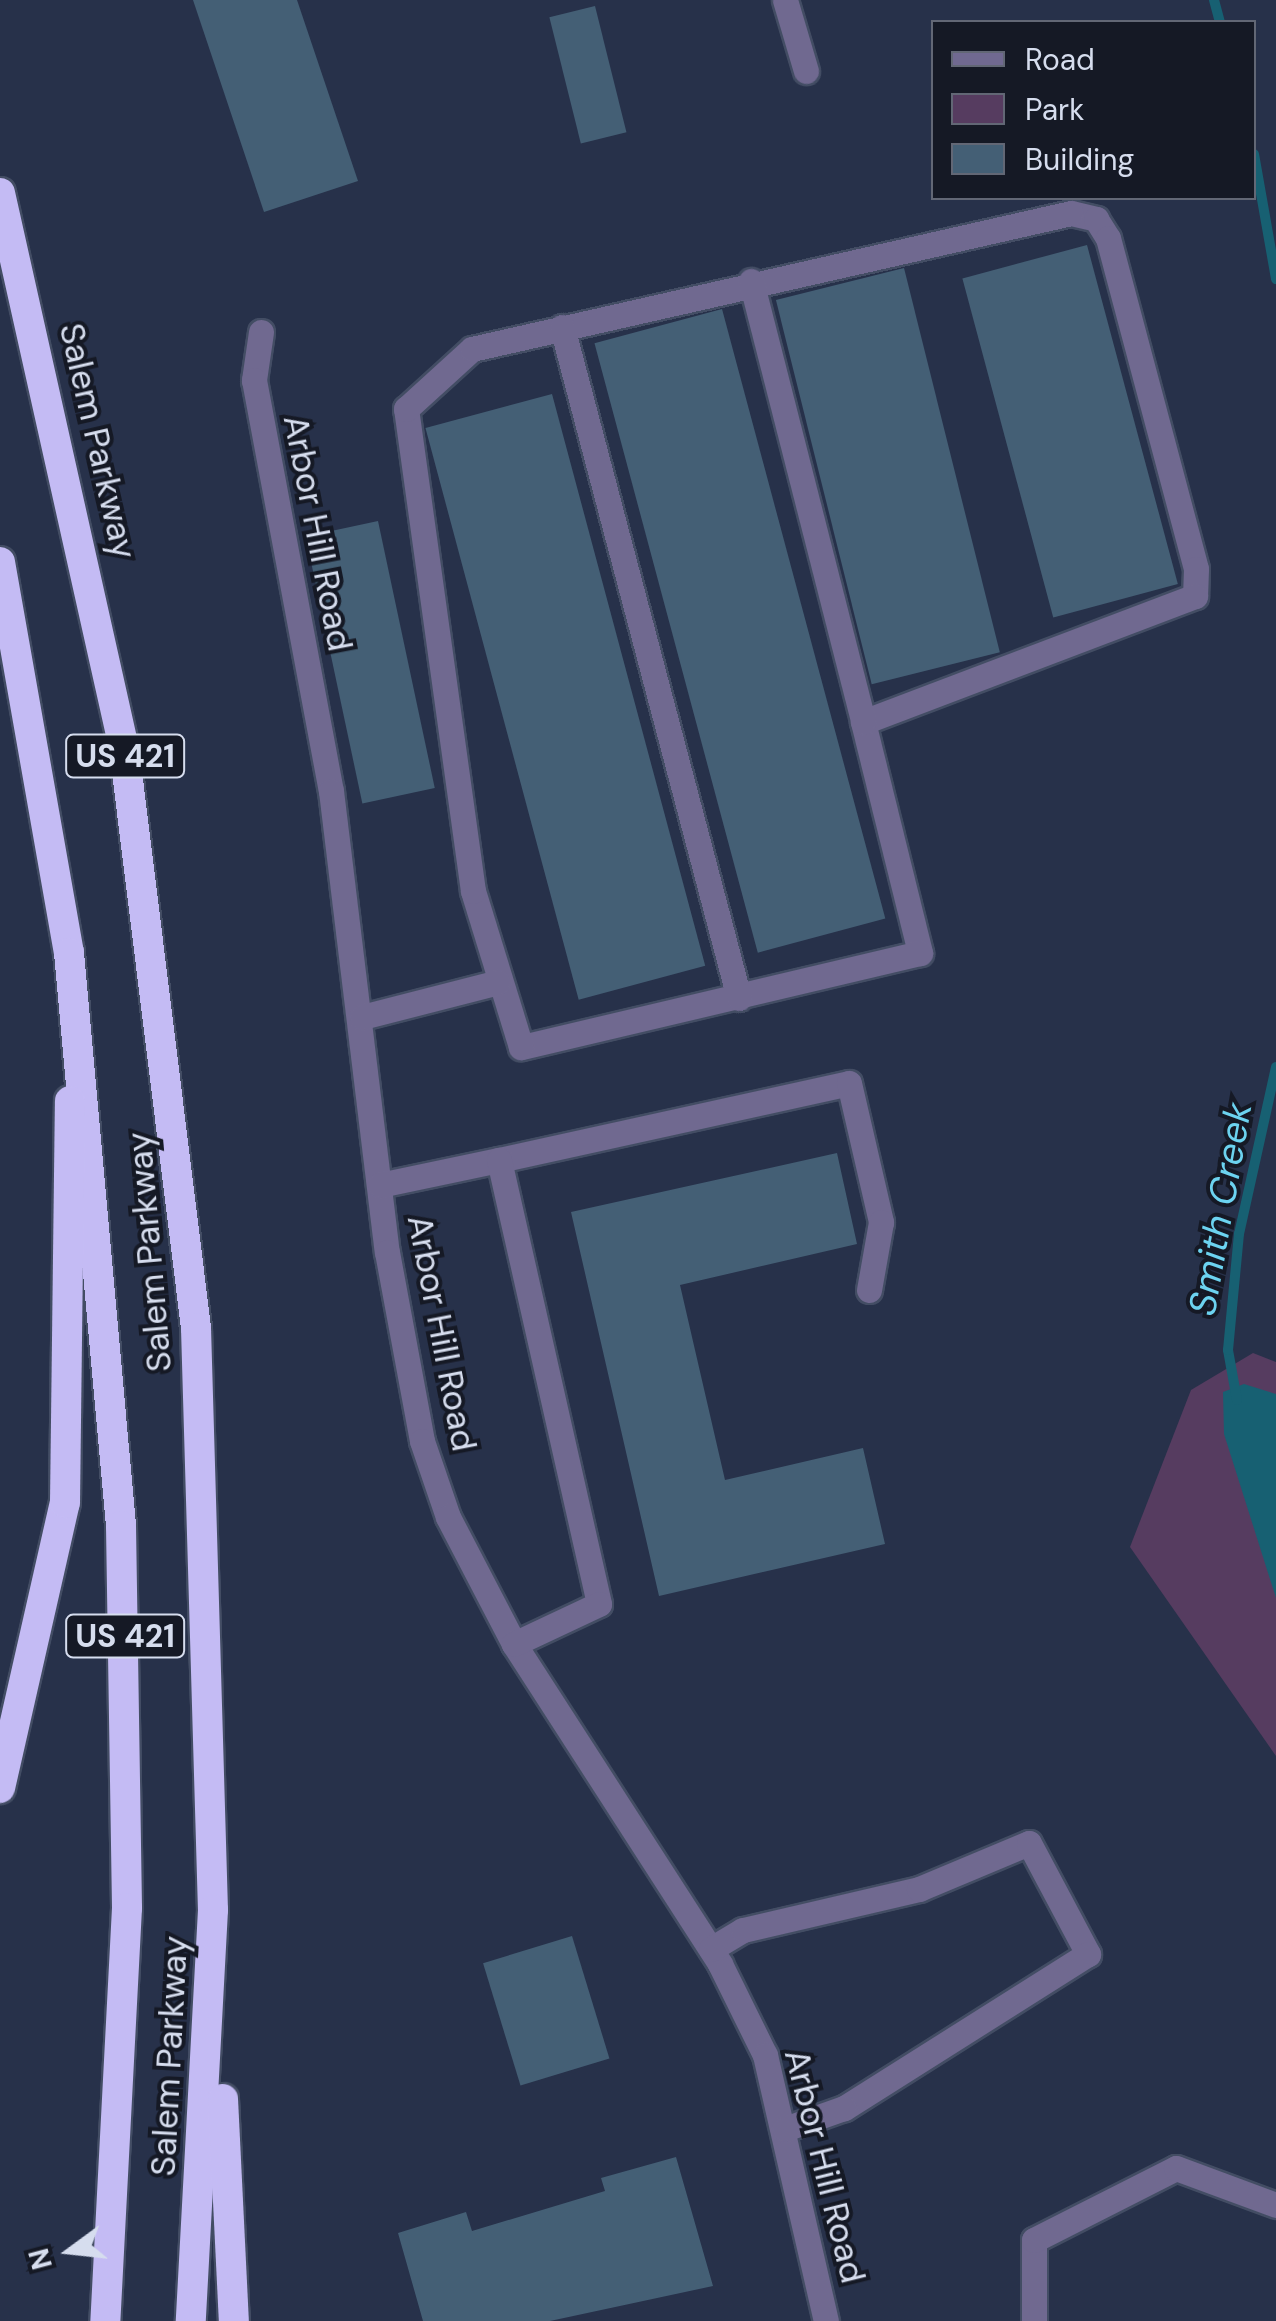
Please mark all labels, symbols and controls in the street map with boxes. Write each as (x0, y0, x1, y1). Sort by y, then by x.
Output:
legend (931, 20, 1256, 200)
text: Road (1025, 40, 1095, 79)
text: Park (1025, 90, 1084, 129)
text: Building (1025, 140, 1134, 179)
street label: Salem Parkway (50, 319, 146, 563)
street label: Arbor Hill Road (275, 411, 361, 655)
road number: US 421 (65, 729, 185, 783)
water label: Smith Creek (1180, 1099, 1262, 1319)
street label: Salem Parkway (118, 1130, 180, 1374)
street label: Arbor Hill Road (399, 1211, 485, 1455)
road number: US 421 (65, 1609, 185, 1663)
street label: Salem Parkway (142, 1935, 196, 2177)
street label: Arbor Hill Road (776, 2045, 874, 2287)
north arrow (20, 2201, 120, 2301)
text: N (20, 2244, 61, 2274)

